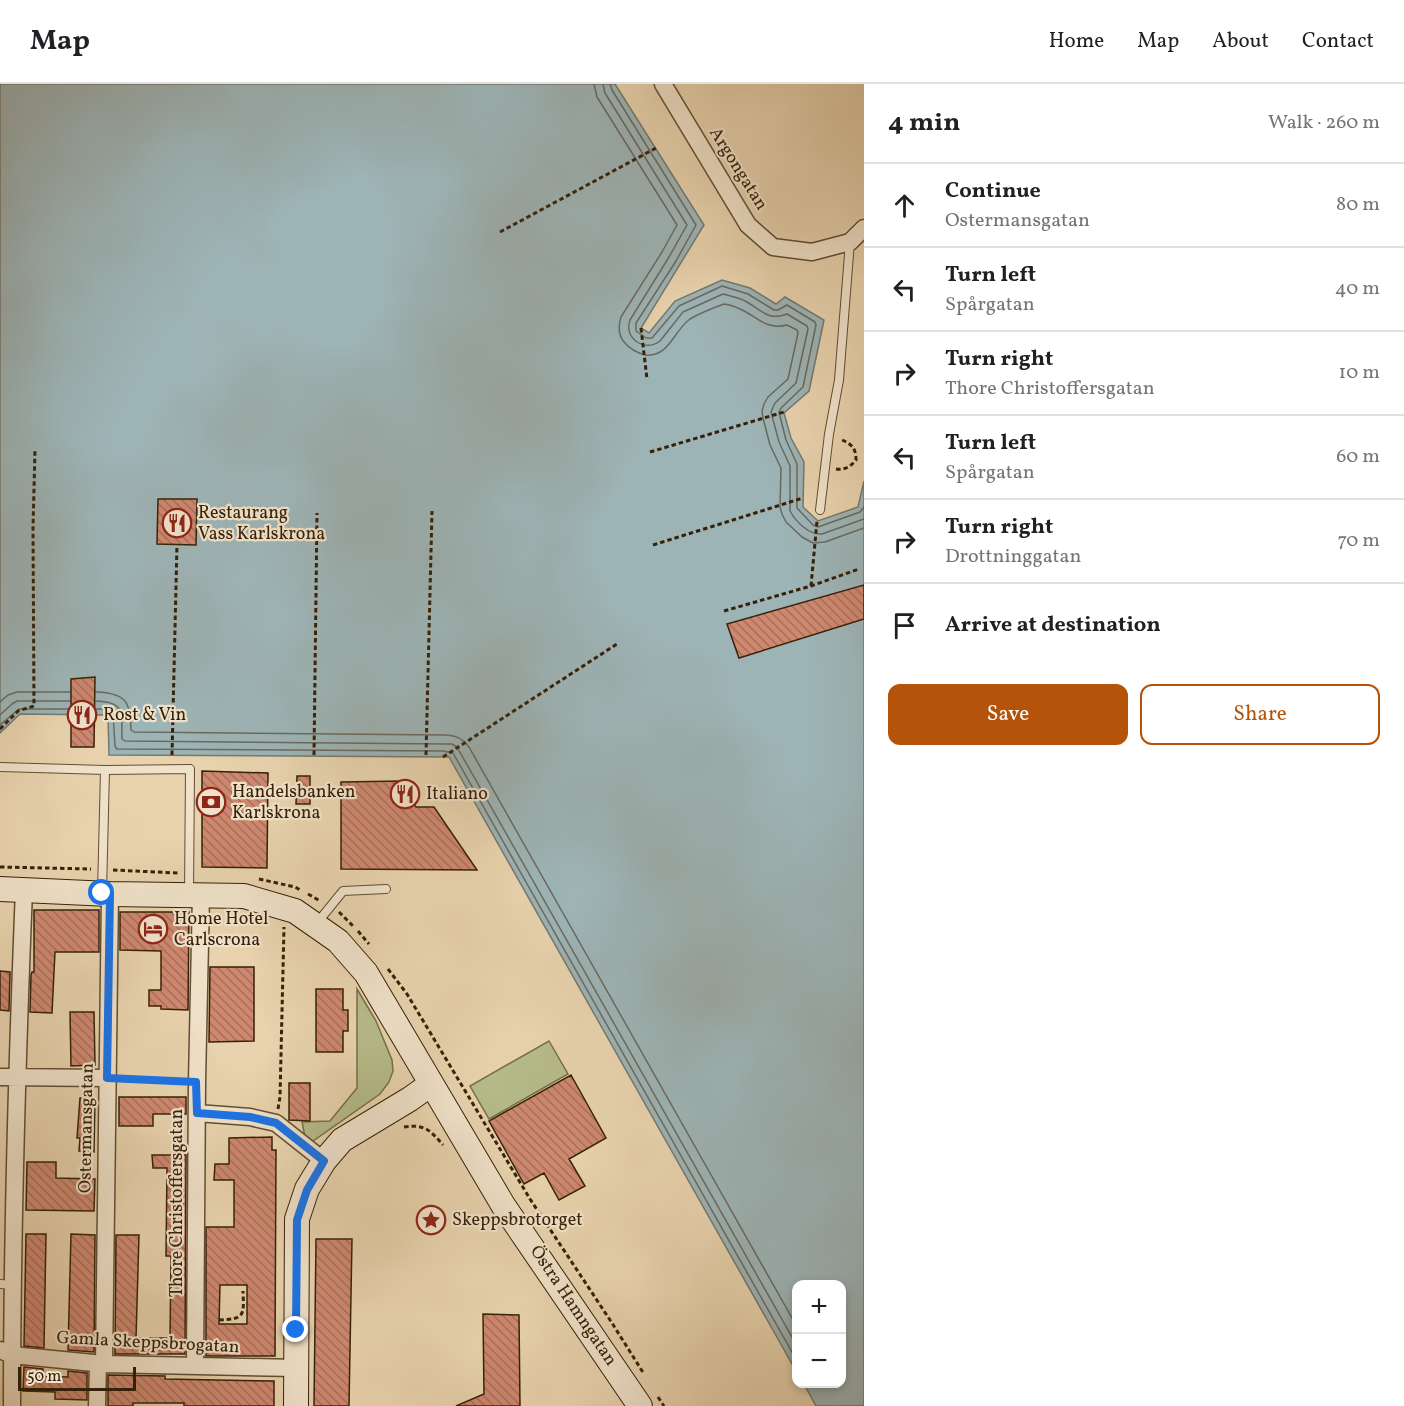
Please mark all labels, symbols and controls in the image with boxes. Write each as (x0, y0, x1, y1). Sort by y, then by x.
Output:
text: Map (30, 22, 90, 61)
text: Home (1049, 27, 1104, 56)
text: Map (1137, 27, 1179, 56)
text: About (1212, 27, 1269, 56)
text: Contact (1302, 27, 1374, 56)
text: 4 min (888, 105, 960, 141)
text: Walk · 260 m (1268, 109, 1380, 137)
street label: Argongatan (703, 123, 774, 216)
text: Continue (945, 176, 1041, 207)
icon: ahead (888, 189, 921, 222)
text: 80 m (1336, 191, 1380, 219)
text: Ostermansgatan (945, 207, 1090, 235)
text: Turn left (945, 260, 1036, 291)
icon: left (888, 273, 921, 306)
text: 40 m (1335, 275, 1380, 303)
text: Spårgatan (945, 291, 1035, 319)
text: Turn right (945, 344, 1053, 375)
icon: right (888, 357, 921, 390)
text: 10 m (1339, 359, 1380, 387)
text: Thore Christoffersgatan (945, 375, 1155, 403)
text: Turn left (945, 428, 1036, 459)
icon: left (888, 441, 921, 474)
text: 60 m (1336, 443, 1380, 471)
text: Spårgatan (945, 459, 1035, 487)
place label: Restaurang Vass Karlskrona (198, 501, 325, 547)
restaurant icon: Restaurang Vass Karlskrona (161, 507, 193, 539)
text: Turn right (945, 512, 1053, 543)
icon: right (888, 525, 921, 558)
text: 70 m (1337, 527, 1380, 555)
text: Drottninggatan (945, 543, 1081, 571)
icon: arrive (888, 609, 921, 642)
text: Arrive at destination (945, 610, 1161, 641)
button: Save (888, 684, 1128, 745)
button: Share (1140, 684, 1380, 745)
restaurant icon: Rost & Vin (66, 699, 98, 731)
place label: Rost & Vin (103, 703, 186, 728)
restaurant icon: Italiano (389, 778, 421, 810)
place label: Handelsbanken Karlskrona (232, 780, 356, 826)
place label: Italiano (426, 782, 488, 807)
bank icon: Handelsbanken Karlskrona (195, 786, 227, 818)
route start (88, 879, 114, 905)
place label: Home Hotel Carlscrona (174, 907, 268, 953)
hotel icon: Home Hotel Carlscrona (137, 913, 169, 945)
street label: Ostermansgatan (73, 1062, 101, 1193)
street label: Thore Christoffersgatan (165, 1108, 190, 1297)
place icon: Skeppsbrotorget (415, 1204, 447, 1236)
place label: Skeppsbrotorget (452, 1208, 583, 1233)
street label: Östra Hamngatan (523, 1241, 623, 1371)
map controls (792, 1280, 846, 1388)
button: + (792, 1280, 846, 1334)
route end (282, 1316, 308, 1342)
street label: Gamla Skeppsbrogatan (56, 1326, 240, 1360)
button: − (792, 1334, 846, 1388)
scale bar (18, 1364, 136, 1392)
text: 50 m (27, 1366, 61, 1388)

